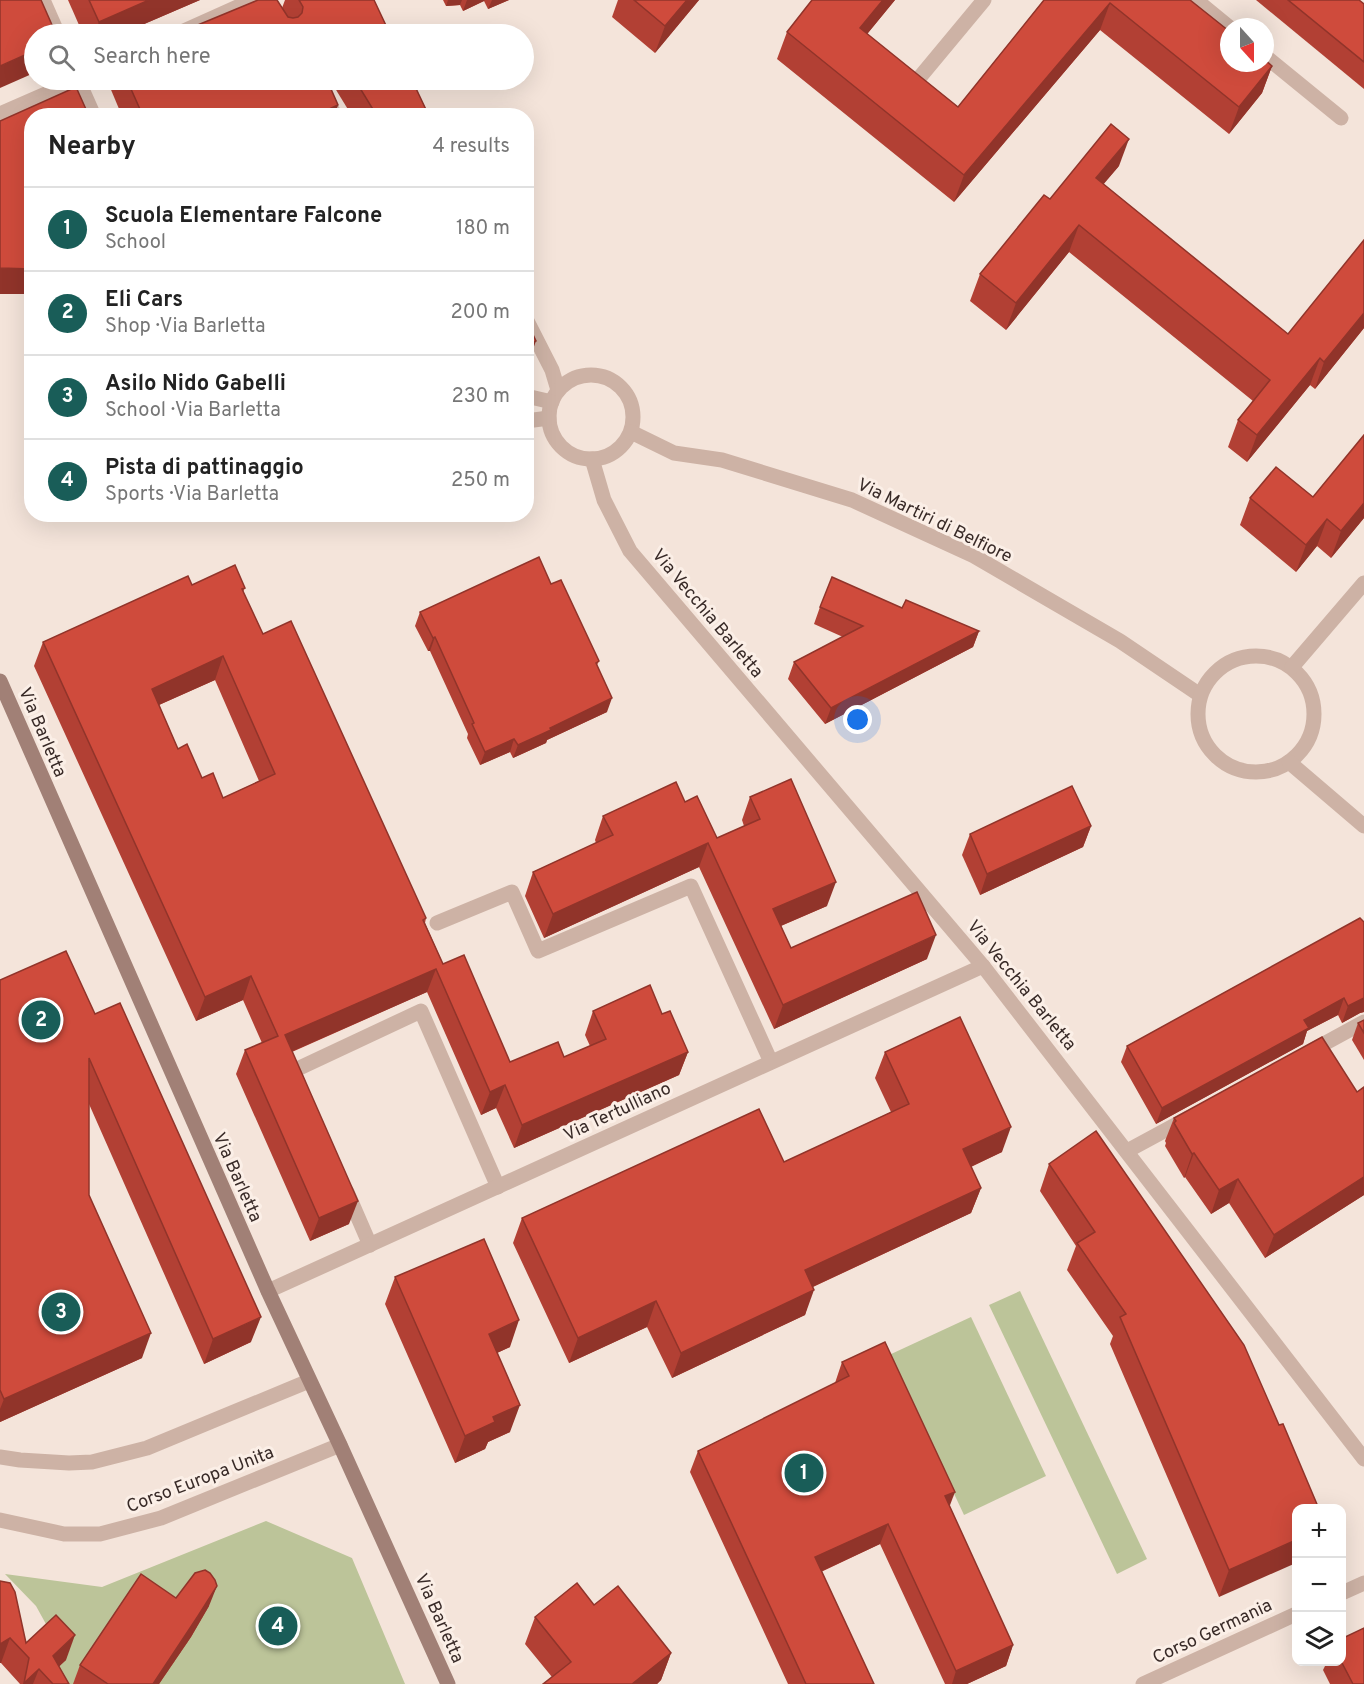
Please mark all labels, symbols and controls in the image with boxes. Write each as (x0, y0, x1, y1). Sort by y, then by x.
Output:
north arrow (1220, 18, 1274, 72)
search box (24, 24, 534, 90)
icon: search (45, 41, 78, 74)
text: Search here (93, 44, 211, 71)
text: Nearby (48, 131, 136, 164)
text: 4 results (433, 134, 510, 160)
text: Scuola Elementare Falcone (105, 203, 382, 230)
text: 1 (64, 216, 72, 242)
text: 180 m (456, 216, 510, 242)
text: School (105, 230, 166, 256)
text: Eli Cars (105, 287, 183, 314)
text: 2 (61, 300, 74, 326)
text: 200 m (451, 300, 510, 326)
text: Shop · Via Barletta (105, 314, 266, 340)
text: Asilo Nido Gabelli (105, 371, 286, 398)
text: 3 (62, 384, 74, 410)
text: 230 m (451, 384, 510, 410)
text: School · Via Barletta (105, 398, 281, 424)
text: Pista di pattinaggio (105, 455, 304, 482)
text: 4 (61, 468, 74, 494)
text: 250 m (451, 468, 510, 494)
street label: Via Martiri di Belfiore (853, 474, 1016, 569)
text: Sports · Via Barletta (105, 482, 279, 508)
street label: Via Vecchia Barletta (646, 545, 768, 683)
street label: Via Barletta (12, 684, 71, 781)
your location (843, 705, 872, 734)
street label: Via Vecchia Barletta (961, 916, 1081, 1056)
pin: 2 (22, 998, 60, 1042)
street label: Via Tertulliano (560, 1077, 675, 1147)
street label: Via Barletta (207, 1129, 267, 1226)
pin: 3 (42, 1290, 80, 1334)
street label: Corso Europa Unita (124, 1442, 277, 1519)
pin: 1 (784, 1450, 824, 1496)
map controls (1292, 1504, 1346, 1666)
button: + (1292, 1504, 1346, 1558)
button: − (1292, 1558, 1346, 1612)
street label: Via Barletta (409, 1570, 469, 1667)
street label: Corso Germania (1149, 1595, 1276, 1670)
pin: 4 (258, 1604, 298, 1648)
button: layers (1292, 1612, 1346, 1666)

